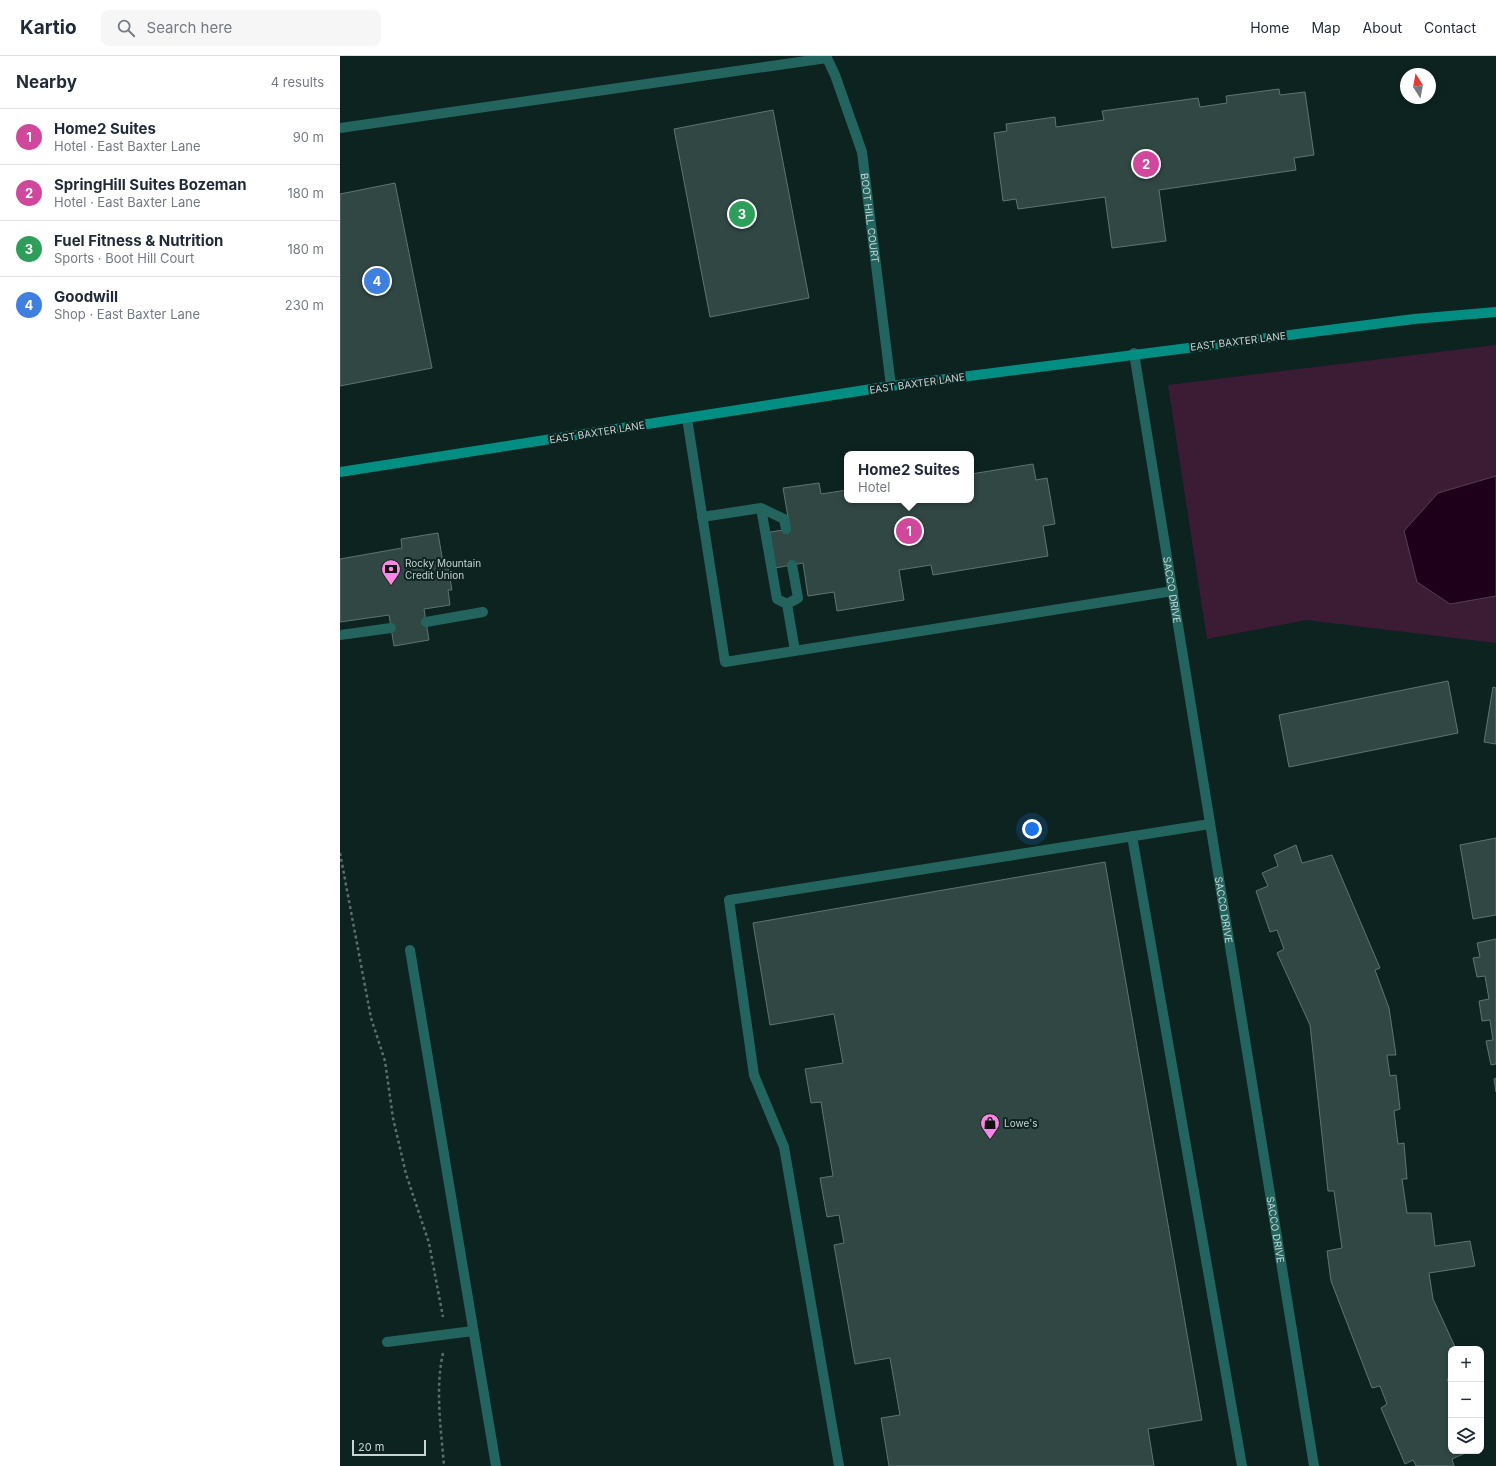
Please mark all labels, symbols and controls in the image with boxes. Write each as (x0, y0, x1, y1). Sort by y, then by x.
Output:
search box (101, 10, 381, 46)
text: Kartio (20, 16, 77, 39)
icon: search (115, 17, 137, 39)
text: Search here (147, 18, 232, 37)
text: Home (1250, 19, 1289, 36)
text: Map (1311, 19, 1341, 36)
text: About (1363, 19, 1402, 36)
text: Contact (1424, 19, 1476, 36)
north arrow (1400, 68, 1436, 104)
text: Nearby (16, 72, 77, 92)
text: 4 results (271, 74, 324, 90)
text: Home2 Suites (54, 119, 156, 138)
text: 1 (26, 129, 32, 145)
text: 90 m (293, 129, 324, 145)
text: Hotel · East Baxter Lane (54, 138, 201, 154)
pin: 2 (1133, 149, 1159, 179)
street label: BOOT HILL COURT (859, 172, 882, 263)
text: SpringHill Suites Bozeman (54, 175, 247, 194)
text: 2 (25, 185, 33, 201)
text: 180 m (287, 185, 324, 201)
text: Hotel · East Baxter Lane (54, 194, 201, 210)
pin: 3 (729, 199, 755, 229)
text: Fuel Fitness & Nutrition (54, 231, 223, 250)
text: 3 (25, 241, 33, 257)
text: 180 m (287, 241, 324, 257)
text: Sports · Boot Hill Court (54, 250, 194, 266)
pin: 4 (364, 266, 390, 296)
text: Goodwill (54, 287, 118, 306)
text: 4 (25, 297, 33, 313)
text: 230 m (285, 297, 324, 313)
text: Shop · East Baxter Lane (54, 306, 200, 322)
street label: EAST BAXTER LANE (1189, 329, 1287, 353)
street label: EAST BAXTER LANE (868, 370, 966, 396)
street label: EAST BAXTER LANE (549, 419, 645, 445)
popup (844, 451, 974, 503)
text: Home2 Suites (858, 460, 960, 479)
text: Hotel (858, 479, 890, 495)
pin: 1 (896, 516, 922, 546)
street label: SACCO DRIVE (1161, 556, 1184, 624)
place label: Rocky Mountain Credit Union (405, 557, 481, 581)
bank icon: Rocky Mountain Credit Union (380, 558, 402, 586)
your location (1022, 819, 1042, 839)
street label: SACCO DRIVE (1213, 876, 1235, 944)
shop icon: Lowe's (979, 1112, 1001, 1140)
place label: Lowe's (1004, 1117, 1037, 1129)
street label: SACCO DRIVE (1264, 1195, 1287, 1264)
map controls (1448, 1346, 1484, 1454)
button: + (1448, 1346, 1484, 1382)
button: − (1448, 1382, 1484, 1418)
button: layers (1448, 1418, 1484, 1454)
scale bar (352, 1438, 426, 1457)
text: 20 m (358, 1440, 384, 1454)

